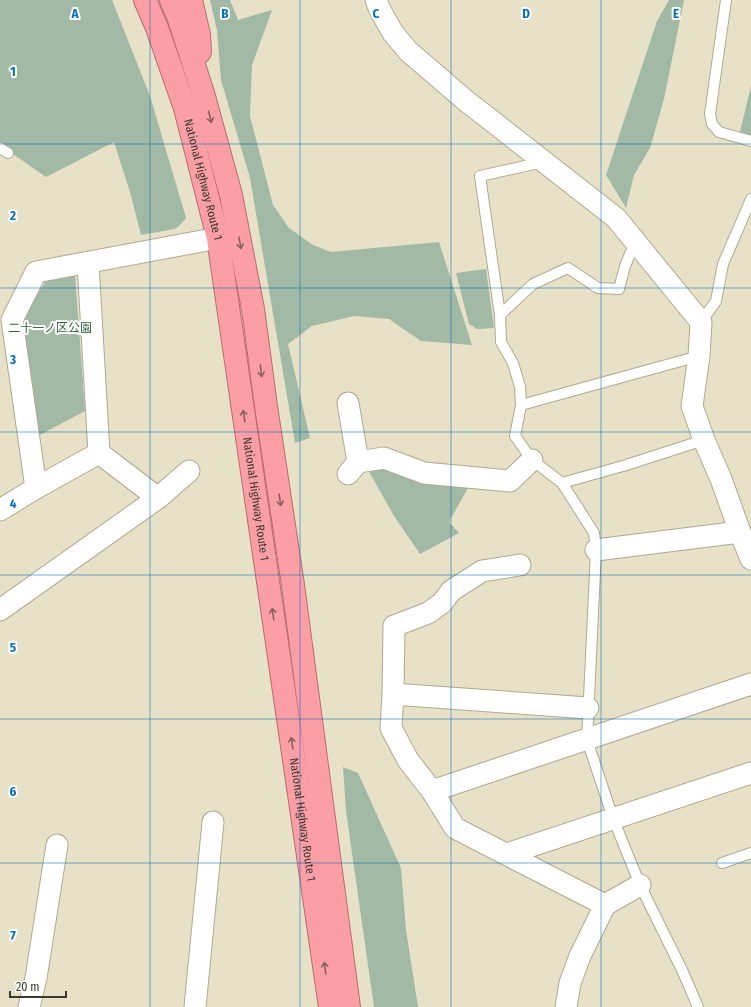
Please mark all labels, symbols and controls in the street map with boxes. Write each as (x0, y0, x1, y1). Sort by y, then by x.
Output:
text: A (70, 6, 79, 21)
text: B (221, 6, 229, 21)
text: C (373, 6, 380, 21)
text: D (522, 6, 530, 21)
text: E (673, 6, 679, 21)
text: 1 (10, 64, 16, 79)
one-way arrow (206, 110, 214, 123)
street label: National Highway Route 1 (181, 117, 225, 242)
text: 2 (9, 208, 16, 223)
one-way arrow (237, 236, 245, 249)
park label: 二十一ノ区公園 (8, 321, 92, 335)
text: 3 (9, 352, 16, 367)
one-way arrow (257, 364, 265, 377)
one-way arrow (240, 410, 248, 423)
street label: National Highway Route 1 (240, 436, 272, 562)
one-way arrow (276, 493, 284, 506)
text: 4 (10, 496, 17, 511)
one-way arrow (269, 608, 277, 621)
text: 5 (10, 640, 16, 655)
one-way arrow (288, 737, 296, 750)
street label: National Highway Route 1 (287, 757, 319, 882)
text: 6 (10, 784, 17, 799)
text: 7 (10, 928, 16, 943)
one-way arrow (321, 962, 329, 975)
scale bar (10, 973, 66, 999)
text: 20 m (16, 980, 40, 994)

